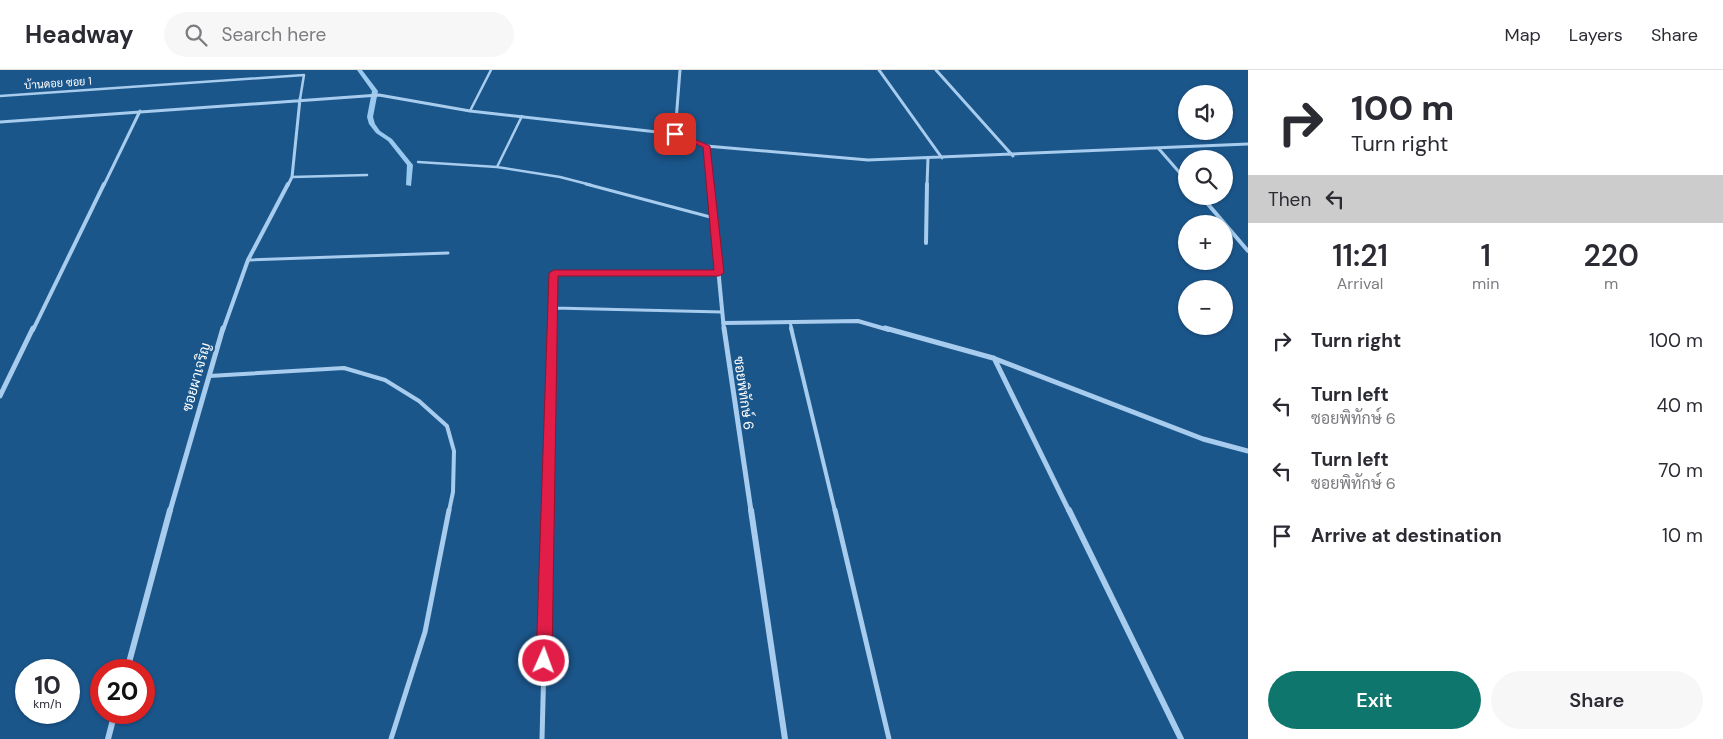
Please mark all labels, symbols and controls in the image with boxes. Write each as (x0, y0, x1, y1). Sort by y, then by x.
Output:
search box (164, 12, 514, 57)
text: Headway (25, 19, 134, 50)
icon: search (182, 21, 210, 49)
text: Search here (222, 22, 326, 47)
text: Map (1505, 23, 1541, 47)
text: Layers (1569, 23, 1623, 47)
text: Share (1651, 23, 1698, 47)
street label: บ้านดอย ซอย 1 (24, 74, 92, 92)
map controls (1178, 85, 1233, 335)
button: sound (1178, 85, 1233, 140)
text: 100 m (1351, 85, 1454, 131)
icon: right (1268, 90, 1333, 155)
pin (654, 113, 696, 155)
icon: arrive (661, 120, 689, 148)
text: Turn right (1351, 129, 1448, 158)
button: search (1178, 150, 1233, 205)
icon: left (1321, 185, 1349, 213)
text: Then (1268, 187, 1311, 212)
button: + (1178, 215, 1233, 270)
text: 11:21 (1332, 236, 1388, 275)
text: 1 (1480, 236, 1491, 275)
text: 220 (1583, 236, 1639, 275)
text: Arrival (1337, 273, 1383, 294)
text: min (1472, 273, 1499, 294)
text: m (1604, 273, 1618, 294)
button: − (1178, 280, 1233, 335)
icon: right (1268, 327, 1296, 355)
text: Turn right (1311, 328, 1401, 353)
text: 100 m (1649, 328, 1703, 353)
street label: ซอยผาเจริญ (178, 340, 214, 414)
street label: ซอยพิทักษ์ 6 (730, 355, 758, 431)
text: Turn left (1311, 382, 1389, 407)
icon: left (1268, 392, 1296, 420)
text: 40 m (1656, 393, 1703, 418)
text: ซอยพิทักษ์ 6 (1311, 408, 1396, 429)
text: Turn left (1311, 447, 1389, 472)
icon: left (1268, 457, 1296, 485)
text: 70 m (1658, 458, 1703, 483)
text: ซอยพิทักษ์ 6 (1311, 473, 1396, 494)
icon: arrive (1268, 522, 1296, 550)
text: Arrive at destination (1311, 523, 1502, 548)
text: 10 m (1662, 523, 1703, 548)
position arrow (517, 634, 569, 686)
speed limit sign: 20 (90, 659, 155, 724)
text: 10 (34, 669, 61, 702)
button: Exit (1268, 671, 1481, 729)
button: Share (1491, 671, 1703, 729)
text: km/h (33, 696, 62, 712)

